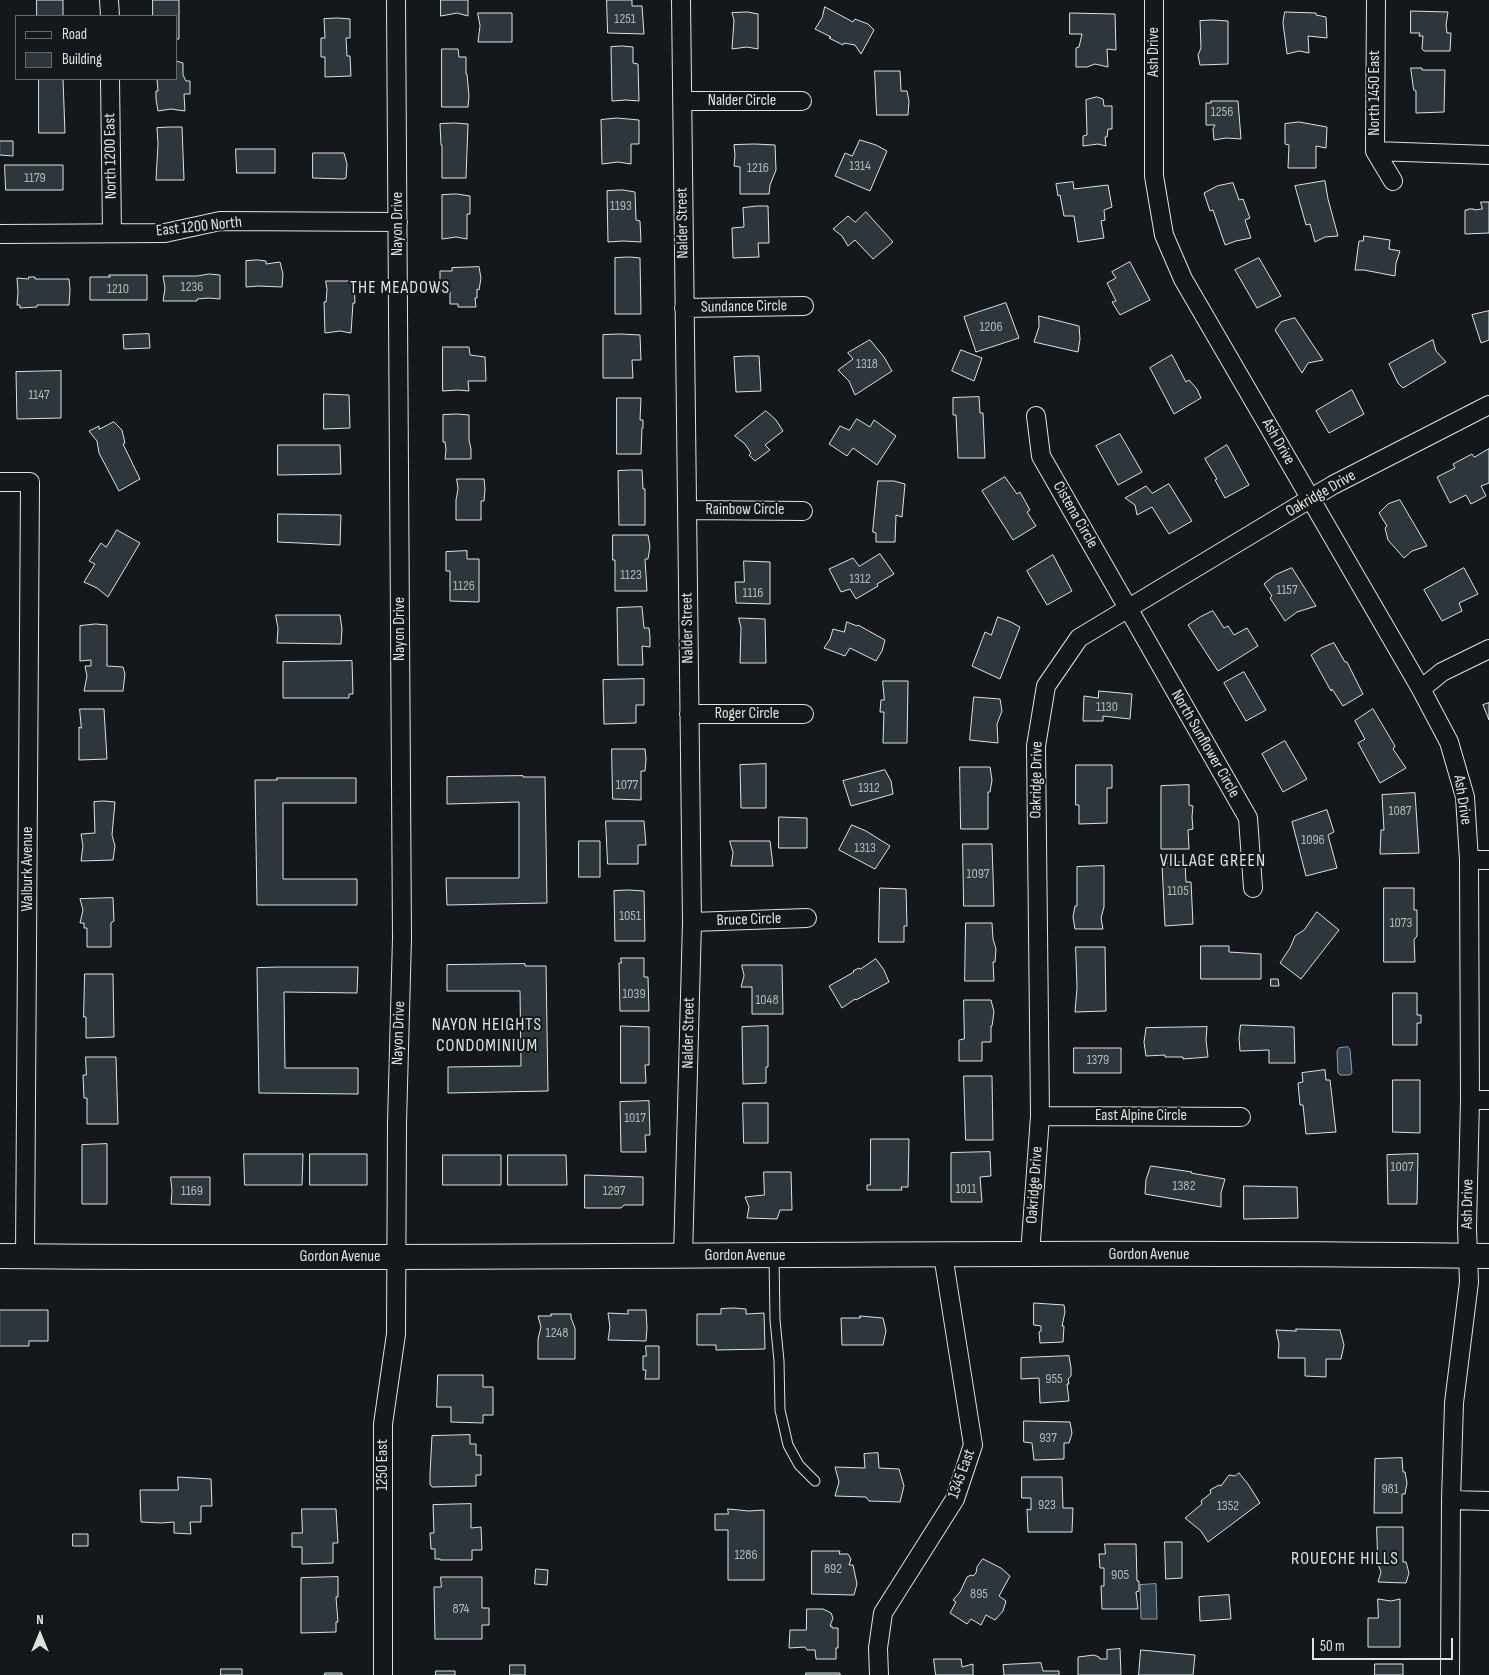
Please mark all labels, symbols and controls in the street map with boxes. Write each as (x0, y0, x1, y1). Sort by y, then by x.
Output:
house number: 1251 (614, 11, 636, 27)
legend (15, 15, 178, 80)
text: Road (62, 25, 87, 44)
street label: Ash Drive (1144, 27, 1164, 77)
text: Building (62, 50, 102, 69)
street label: North 1450 East (1365, 50, 1385, 136)
street label: Nalder Circle (708, 91, 776, 111)
house number: 1256 (1211, 104, 1233, 120)
street label: North 1200 East (101, 113, 121, 199)
house number: 1314 (849, 158, 871, 174)
house number: 1216 (747, 160, 769, 176)
house number: 1179 (24, 170, 46, 186)
street label: Nalder Street (673, 187, 693, 259)
street label: Nayon Drive (388, 192, 408, 256)
house number: 1193 (610, 198, 632, 214)
street label: East 1200 North (155, 213, 243, 241)
district label: THE MEADOWS (348, 277, 452, 299)
house number: 1236 (181, 279, 203, 295)
house number: 1210 (107, 281, 129, 297)
street label: Sundance Circle (701, 297, 787, 317)
house number: 1206 (979, 319, 1003, 335)
house number: 1318 (856, 356, 878, 372)
house number: 1147 (28, 387, 50, 403)
street label: Ash Drive (1257, 416, 1299, 468)
street label: Oakridge Drive (1283, 466, 1359, 522)
street label: Cistena Circle (1048, 478, 1102, 552)
street label: Rainbow Circle (706, 500, 784, 520)
house number: 1123 (620, 567, 642, 583)
house number: 1312 (849, 571, 871, 587)
house number: 1126 (453, 578, 475, 594)
house number: 1157 (1277, 582, 1297, 598)
house number: 1116 (743, 585, 763, 601)
street label: Nalder Street (678, 592, 698, 664)
street label: Nayon Drive (390, 597, 410, 661)
street label: North Sunflower Circle (1166, 687, 1244, 801)
house number: 1130 (1096, 699, 1118, 715)
street label: Roger Circle (715, 704, 779, 724)
street label: Oakridge Drive (1027, 741, 1047, 819)
street label: Ash Drive (1449, 774, 1475, 826)
house number: 1077 (616, 777, 638, 793)
house number: 1312 (858, 780, 880, 796)
house number: 1087 (1389, 803, 1411, 819)
street label: Walburk Avenue (18, 827, 38, 911)
house number: 1096 (1301, 832, 1325, 848)
house number: 1313 (854, 840, 876, 856)
district label: VILLAGE GREEN (1158, 850, 1268, 872)
house number: 1097 (967, 866, 989, 882)
house number: 1105 (1167, 883, 1189, 899)
house number: 1051 (619, 908, 641, 924)
street label: Bruce Circle (716, 909, 782, 931)
house number: 1073 (1390, 915, 1412, 931)
house number: 1039 (622, 986, 646, 1002)
house number: 1048 (755, 992, 779, 1008)
street label: Nalder Street (679, 997, 699, 1069)
street label: Nayon Drive (388, 1001, 410, 1065)
district label: NAYON HEIGHTS CONDOMINIUM (430, 1014, 544, 1056)
house number: 1379 (1087, 1052, 1109, 1068)
street label: East Alpine Circle (1095, 1106, 1187, 1126)
house number: 1017 (624, 1110, 646, 1126)
street label: Oakridge Drive (1023, 1146, 1047, 1224)
house number: 1007 (1391, 1159, 1413, 1175)
house number: 1382 (1173, 1178, 1195, 1194)
street label: Ash Drive (1458, 1179, 1478, 1229)
house number: 1011 (956, 1181, 976, 1197)
house number: 1169 (181, 1183, 203, 1199)
house number: 1297 (603, 1183, 625, 1199)
street label: Gordon Avenue (1109, 1245, 1189, 1265)
street label: Gordon Avenue (705, 1246, 785, 1266)
street label: Gordon Avenue (300, 1247, 380, 1267)
house number: 1248 (546, 1325, 568, 1341)
house number: 955 (1045, 1371, 1063, 1387)
house number: 937 (1039, 1430, 1057, 1446)
street label: 1250 East (373, 1439, 393, 1491)
street label: 1345 East (944, 1447, 980, 1501)
house number: 981 (1381, 1481, 1399, 1497)
house number: 923 (1038, 1497, 1056, 1513)
house number: 1352 (1217, 1498, 1239, 1514)
house number: 1286 (734, 1547, 758, 1563)
district label: ROUECHE HILLS (1289, 1548, 1401, 1570)
house number: 892 (824, 1561, 842, 1577)
house number: 905 (1111, 1567, 1129, 1583)
house number: 895 (970, 1586, 988, 1602)
house number: 874 (453, 1601, 469, 1617)
north arrow (15, 1610, 65, 1660)
text: N (36, 1611, 44, 1628)
scale bar (1314, 1628, 1455, 1660)
text: 50 m (1320, 1637, 1345, 1656)

